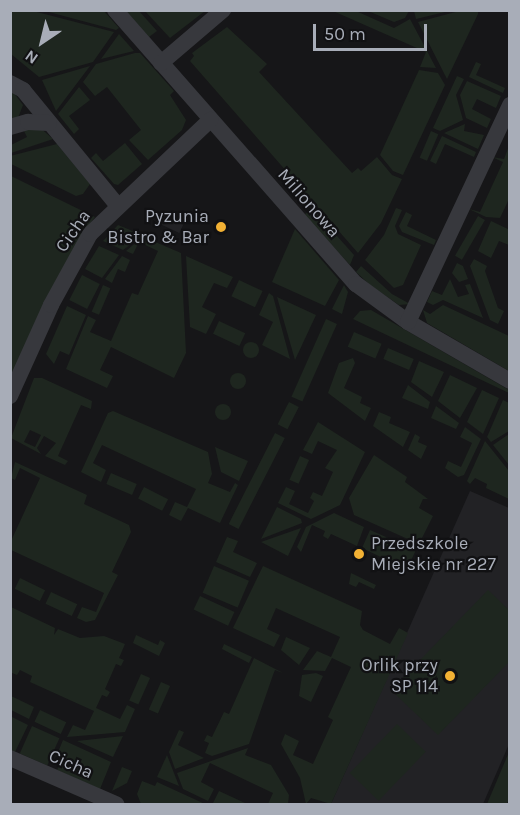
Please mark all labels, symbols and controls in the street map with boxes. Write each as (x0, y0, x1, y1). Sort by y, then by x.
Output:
north arrow (12, 12, 72, 72)
scale bar (316, 12, 430, 50)
text: 50 m (324, 23, 366, 45)
text: N (21, 46, 42, 68)
street label: Milionowa (273, 164, 345, 242)
street label: Cicha (51, 206, 95, 256)
place label: Pyzunia Bistro & Bar (107, 206, 209, 248)
marker: Pyzunia Bistro & Bar (214, 220, 228, 234)
place label: Przedszkole Miejskie nr 227 (371, 533, 496, 576)
marker: Przedszkole Miejskie nr 227 (352, 547, 366, 561)
place label: Orlik przy SP 114 (361, 655, 438, 698)
marker: Orlik przy SP 114 (443, 669, 457, 683)
street label: Cicha (45, 745, 97, 783)

